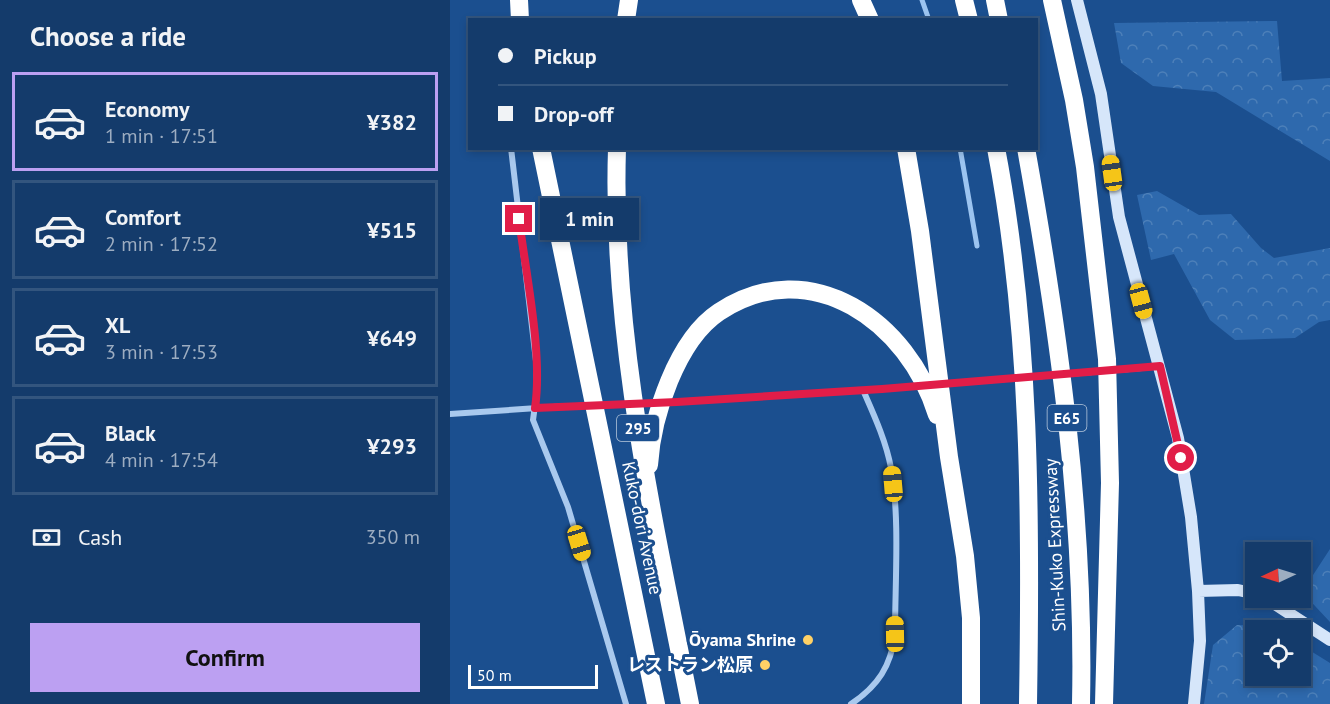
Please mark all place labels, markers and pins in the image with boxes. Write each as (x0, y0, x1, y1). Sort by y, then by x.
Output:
place label: Ōyama Shrine (689, 628, 796, 651)
marker: Ōyama Shrine (801, 633, 815, 647)
place label: レストラン松原 (627, 653, 753, 676)
marker: レストラン松原 (758, 658, 772, 672)

